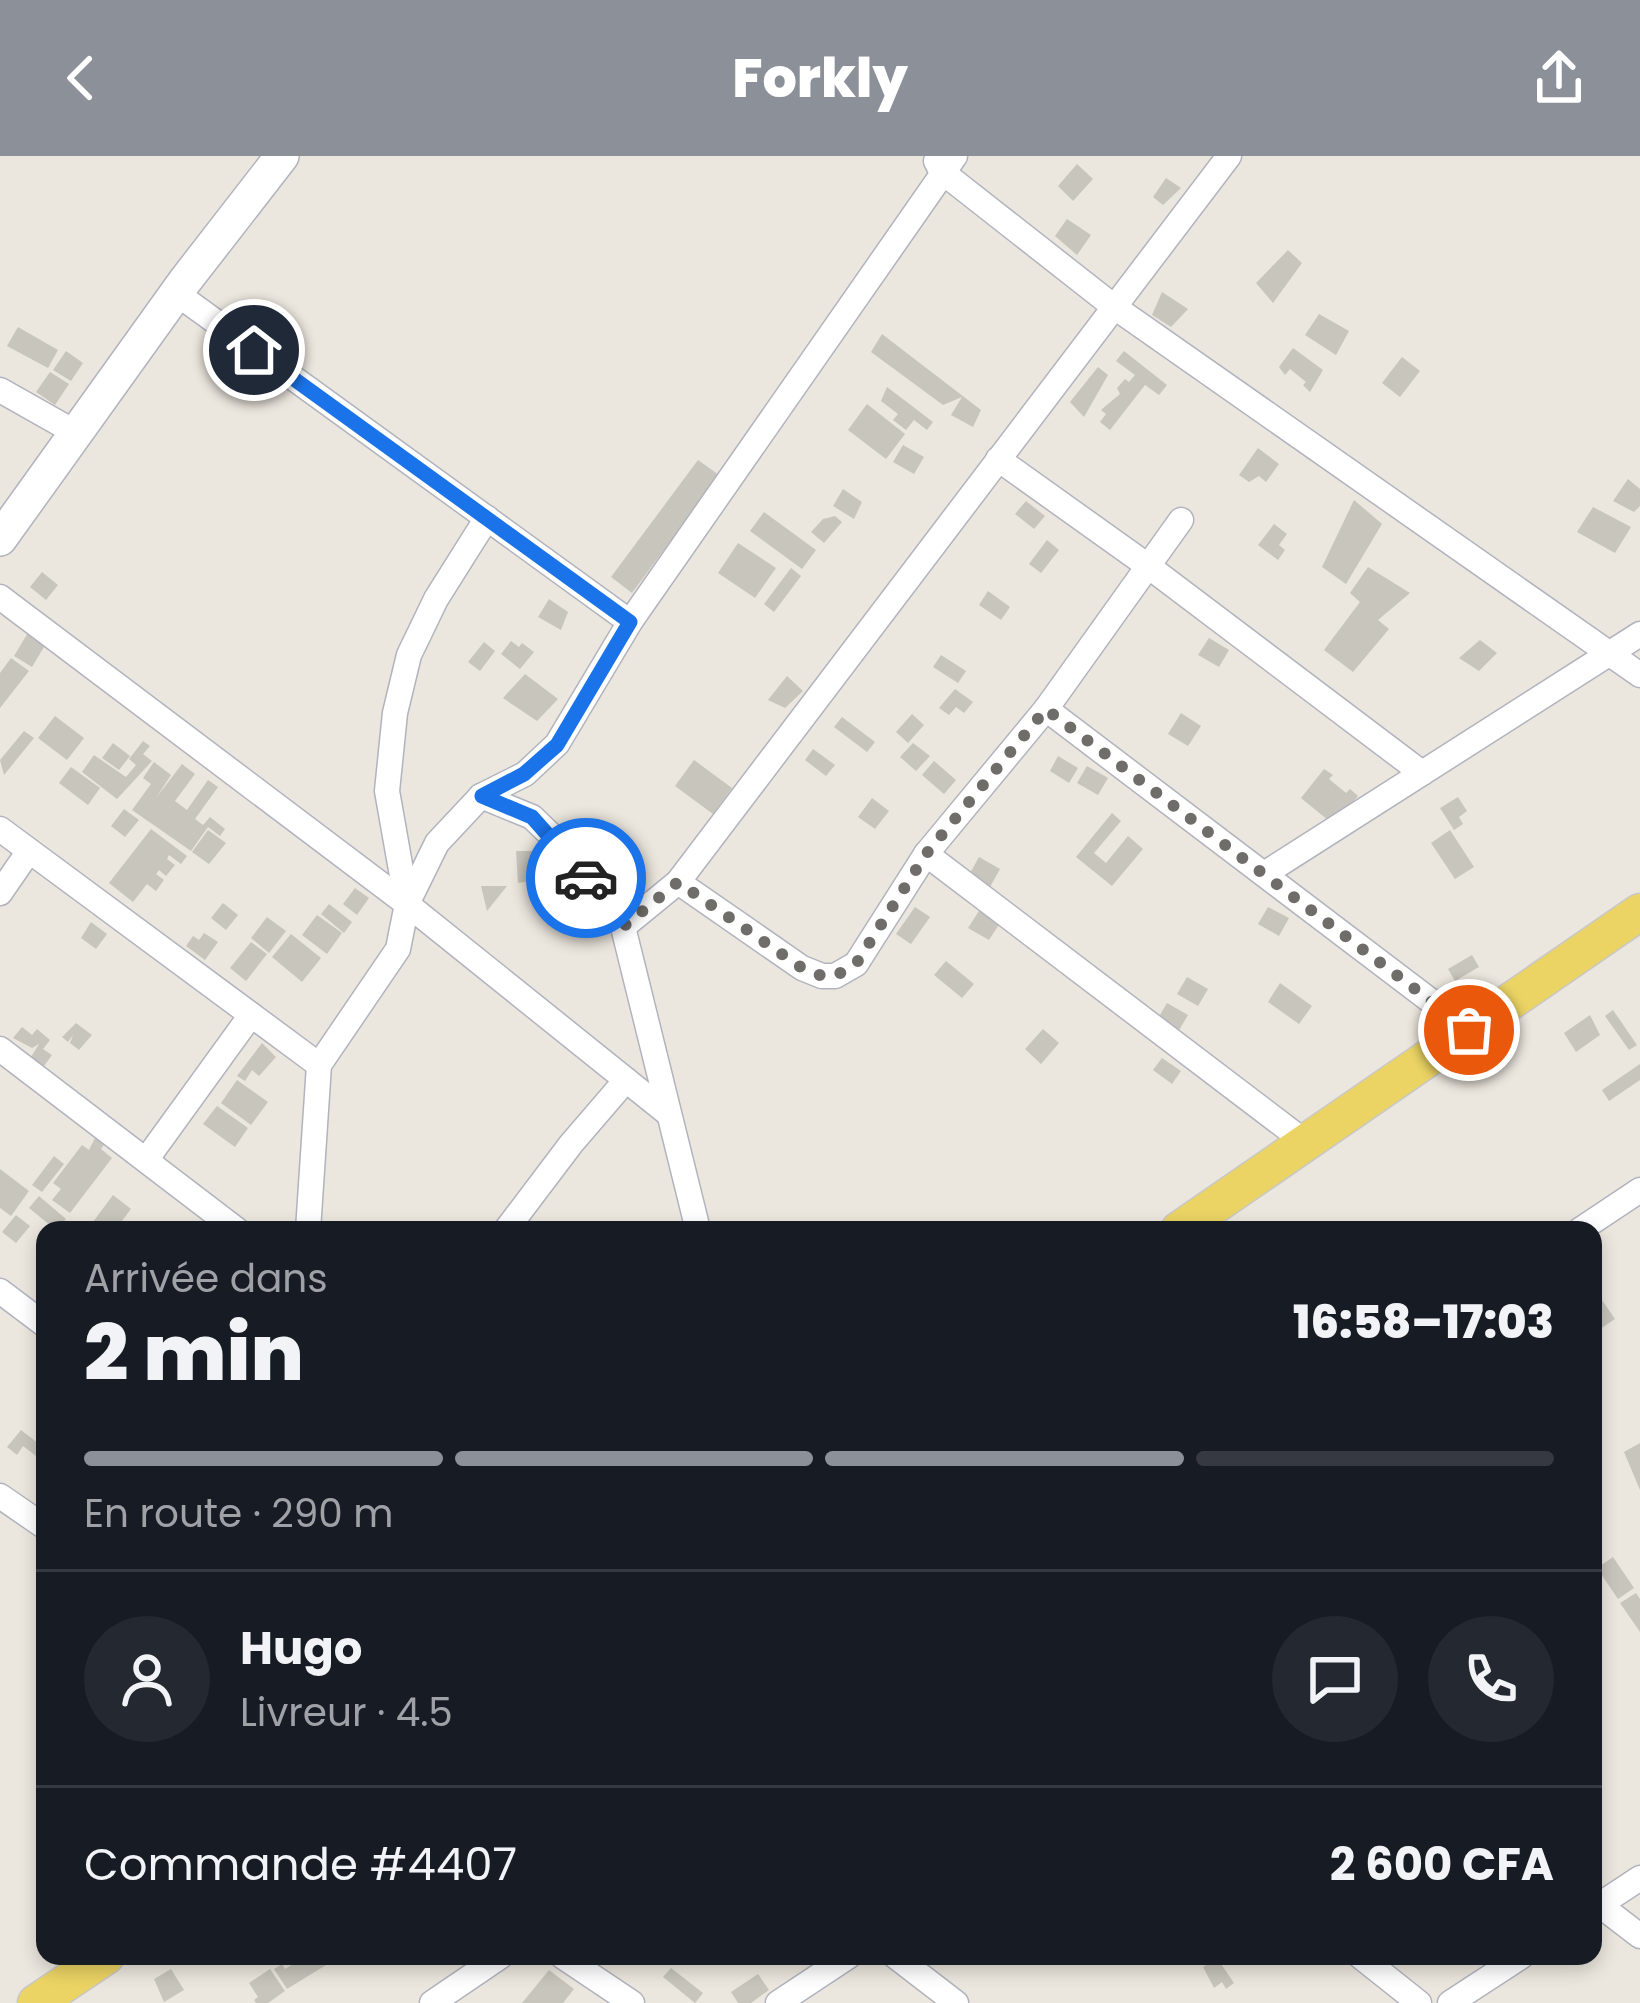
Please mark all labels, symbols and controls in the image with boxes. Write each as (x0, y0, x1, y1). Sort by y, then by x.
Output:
text: Forkly (732, 40, 908, 116)
icon: back (48, 45, 114, 111)
icon: share (1526, 45, 1592, 111)
pin (203, 299, 305, 401)
icon: home (221, 317, 287, 383)
courier (526, 818, 646, 938)
icon: car (553, 845, 619, 911)
pin (1418, 979, 1520, 1081)
icon: bag (1436, 997, 1502, 1063)
text: Arrivée dans (84, 1251, 328, 1306)
text: 16:58–17:03 (1293, 1291, 1554, 1354)
text: 2 min (84, 1298, 304, 1407)
text: En route · 290 m (84, 1486, 393, 1541)
button: person (84, 1616, 210, 1742)
button: chat (1272, 1616, 1398, 1742)
button: phone (1428, 1616, 1554, 1742)
text: Hugo (240, 1617, 362, 1680)
text: Livreur · 4.5 (240, 1685, 453, 1740)
text: Commande #4407 (84, 1833, 517, 1896)
text: 2 600 CFA (1330, 1833, 1554, 1896)

